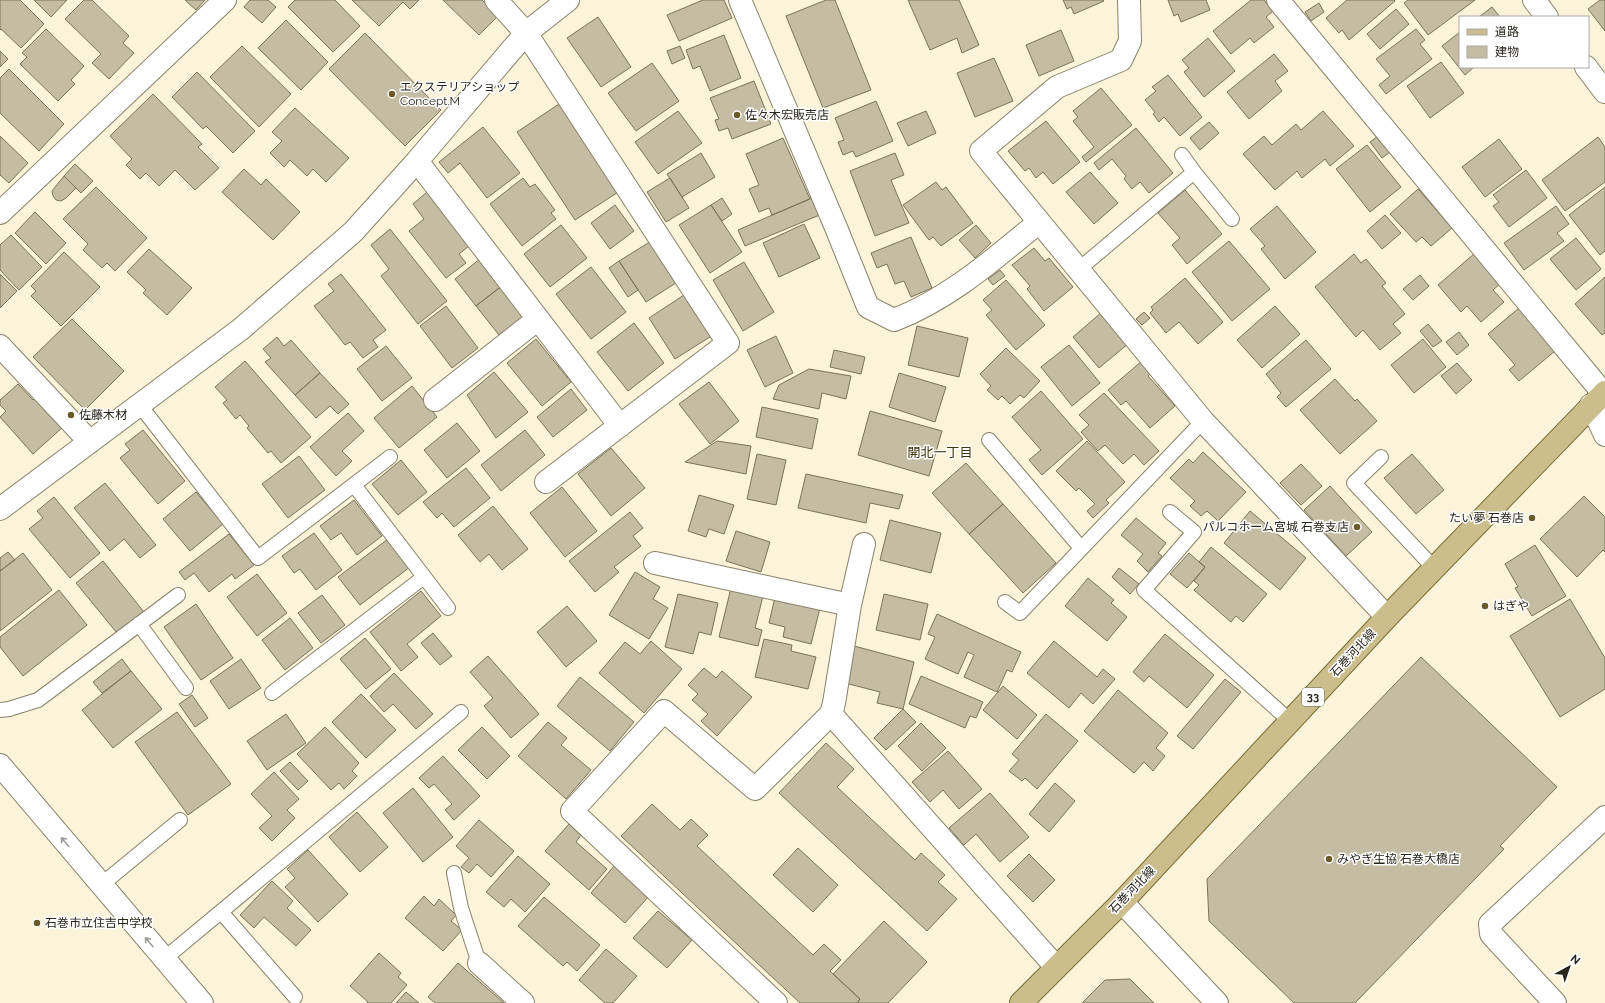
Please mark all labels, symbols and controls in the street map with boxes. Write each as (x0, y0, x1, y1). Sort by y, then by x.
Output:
legend (1459, 16, 1589, 68)
text: 道路 (1495, 25, 1519, 39)
text: 建物 (1495, 45, 1519, 59)
place label: エクステリアショップ Concept.M (400, 80, 519, 108)
marker: エクステリアショップ Concept.M (387, 89, 397, 99)
place label: 佐々木宏販売店 (745, 108, 829, 122)
marker: 佐々木宏販売店 (732, 110, 742, 120)
place label: 佐藤木材 (79, 408, 127, 422)
marker: 佐藤木材 (66, 410, 76, 420)
district label: 開北一丁目 (907, 445, 973, 460)
place label: たい夢 石巻店 (1449, 511, 1524, 525)
marker: たい夢 石巻店 (1527, 513, 1537, 523)
place label: パルコホーム宮城 石巻支店 (1203, 520, 1349, 534)
marker: パルコホーム宮城 石巻支店 (1352, 522, 1362, 532)
place label: はぎや (1493, 599, 1529, 613)
marker: はぎや (1480, 601, 1490, 611)
street label: 石巻河北線 (1327, 626, 1379, 680)
road number: 33 (1302, 688, 1324, 706)
one-way arrow (61, 837, 70, 848)
place label: みやぎ生協 石巻大橋店 (1337, 852, 1460, 866)
marker: みやぎ生協 石巻大橋店 (1324, 854, 1334, 864)
street label: 石巻河北線 (1106, 864, 1158, 916)
place label: 石巻市立住吉中学校 (45, 916, 153, 930)
marker: 石巻市立住吉中学校 (32, 918, 42, 928)
one-way arrow (145, 936, 154, 947)
north arrow (1549, 947, 1589, 987)
text: N (1568, 952, 1583, 967)

